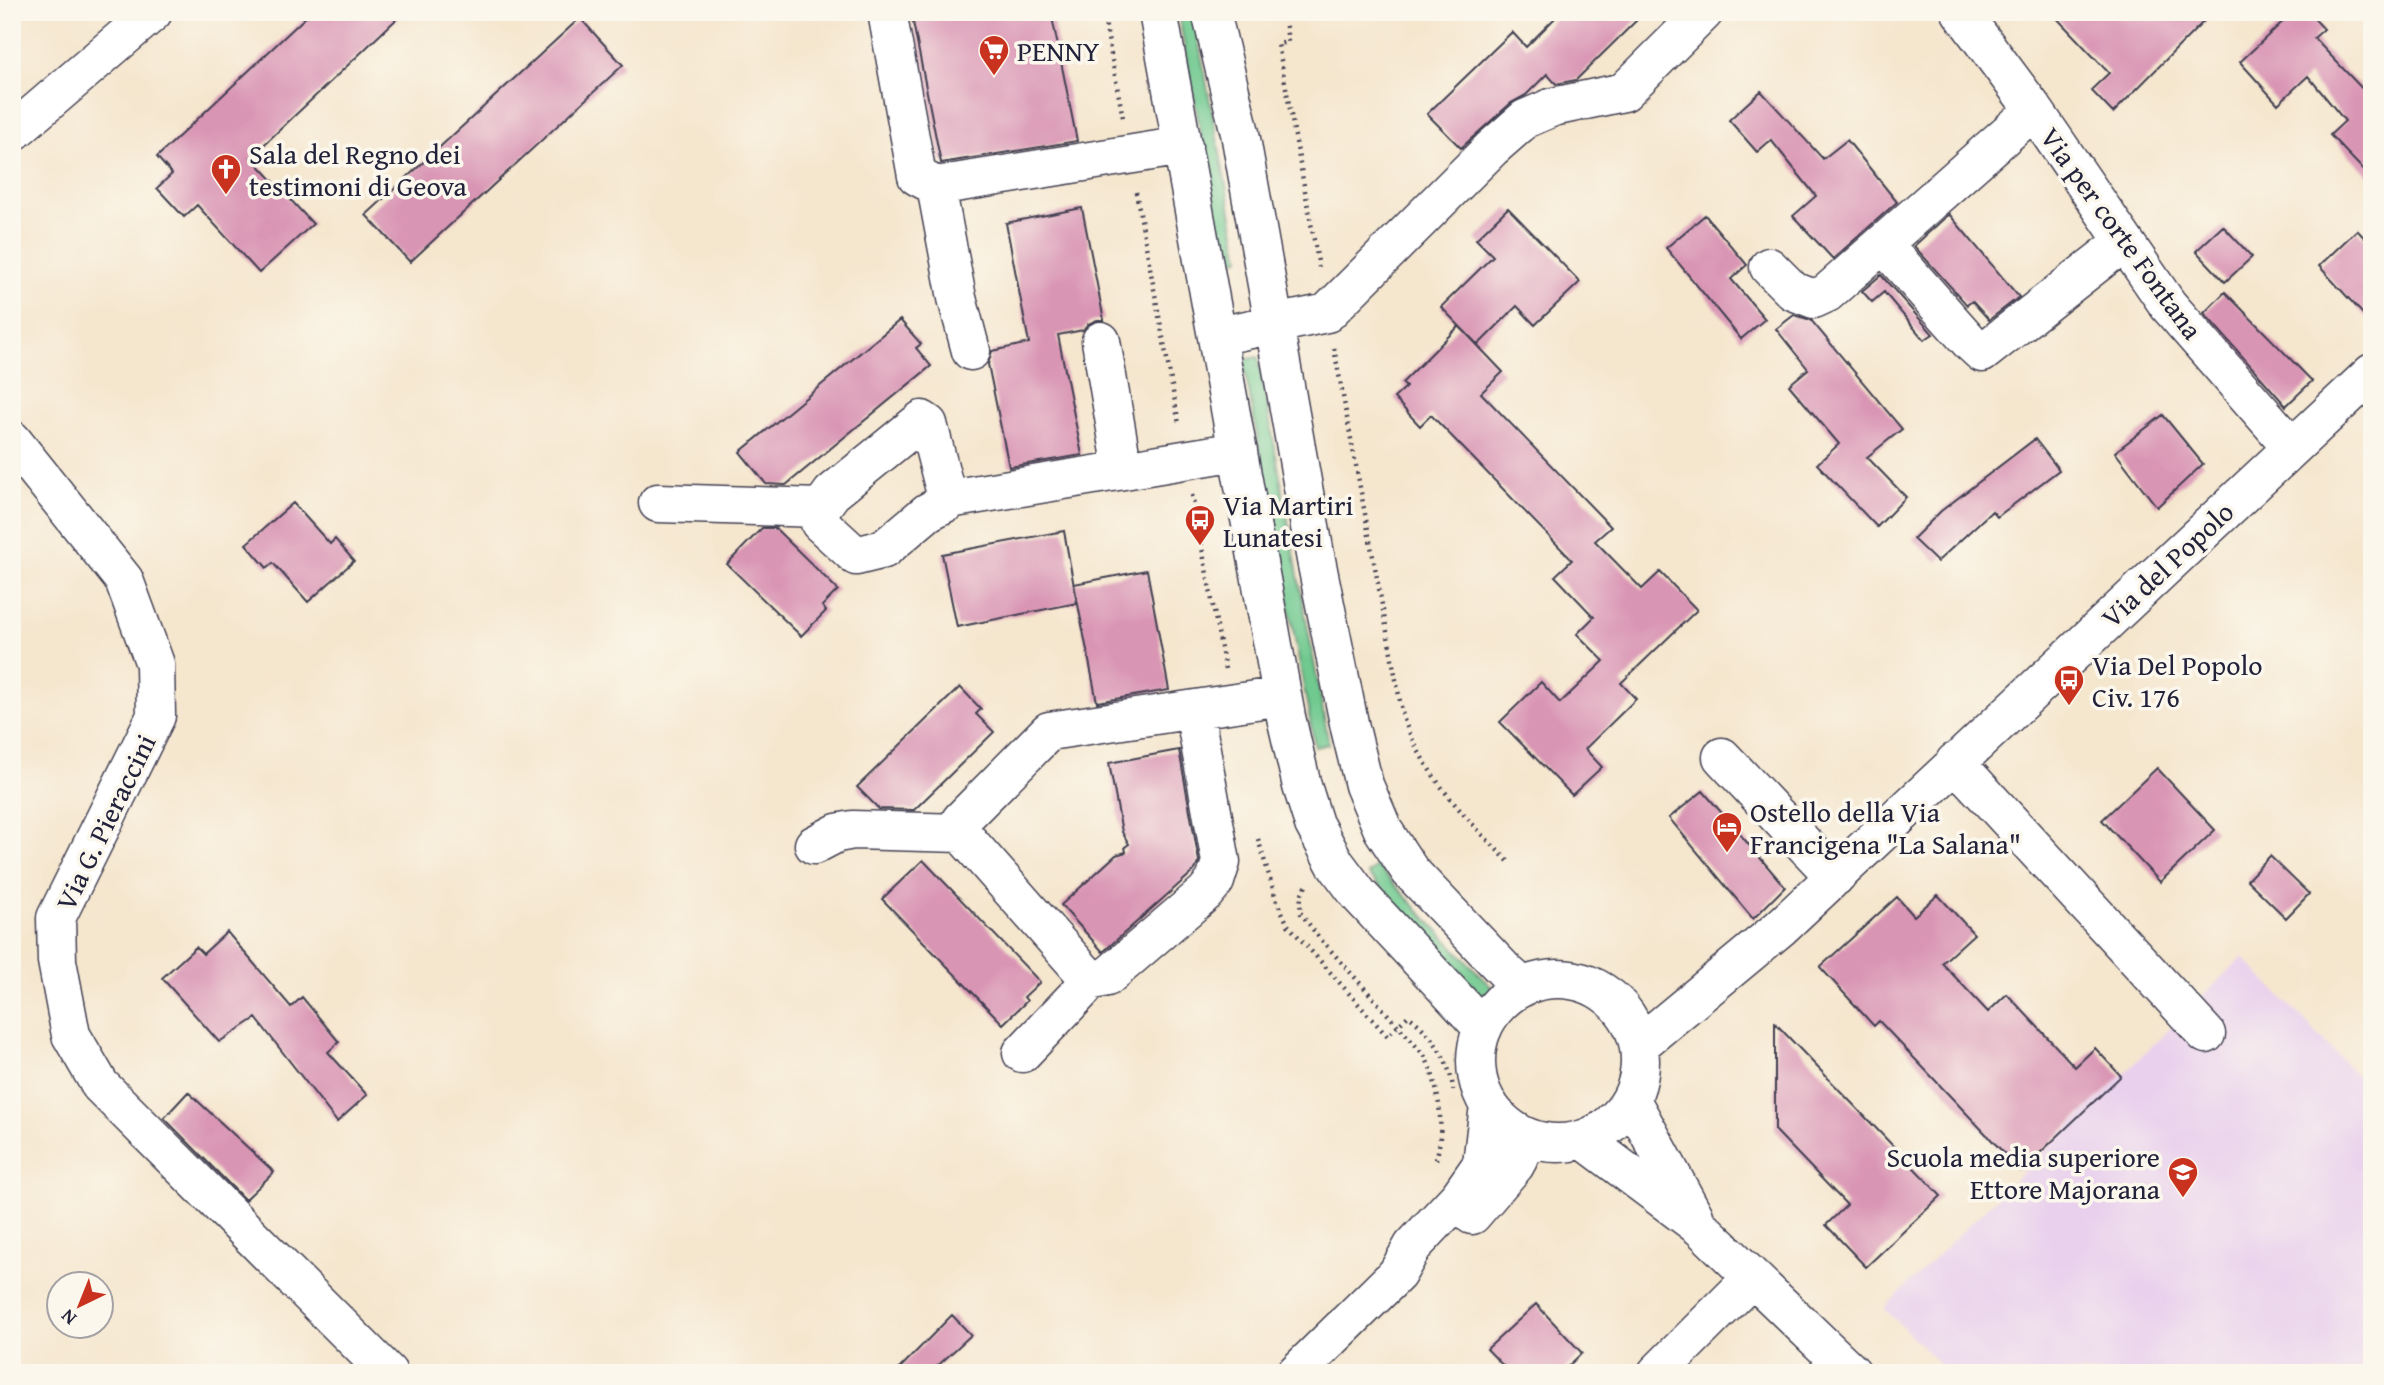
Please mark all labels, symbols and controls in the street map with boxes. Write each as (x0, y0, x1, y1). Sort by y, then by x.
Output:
place label: PENNY (1017, 30, 1100, 71)
supermarket icon: PENNY (977, 33, 1011, 77)
street label: Via per corte Fontana (2031, 118, 2214, 348)
place label: Sala del Regno dei testimoni di Geova (249, 133, 468, 206)
church icon: Sala del Regno dei testimoni di Geova (209, 152, 243, 196)
place label: Via Martiri Lunatesi (1223, 484, 1354, 557)
street label: Via del Popolo (2091, 492, 2243, 636)
bus stop icon: Via Martiri Lunatesi (1183, 503, 1217, 547)
place label: Via Del Popolo Civ. 176 (2092, 644, 2263, 717)
bus stop icon: Via Del Popolo Civ. 176 (2052, 663, 2086, 707)
street label: Via G. Pieraccini (45, 727, 166, 917)
place label: Ostello della Via Francigena "La Salana" (1750, 791, 2021, 864)
hotel icon: Ostello della Via Francigena "La Salana" (1710, 810, 1744, 854)
place label: Scuola media superiore Ettore Majorana (1887, 1136, 2161, 1209)
school or university icon: Scuola media superiore Ettore Majorana (2166, 1155, 2200, 1199)
north arrow (46, 1270, 116, 1340)
text: N (54, 1303, 83, 1332)

